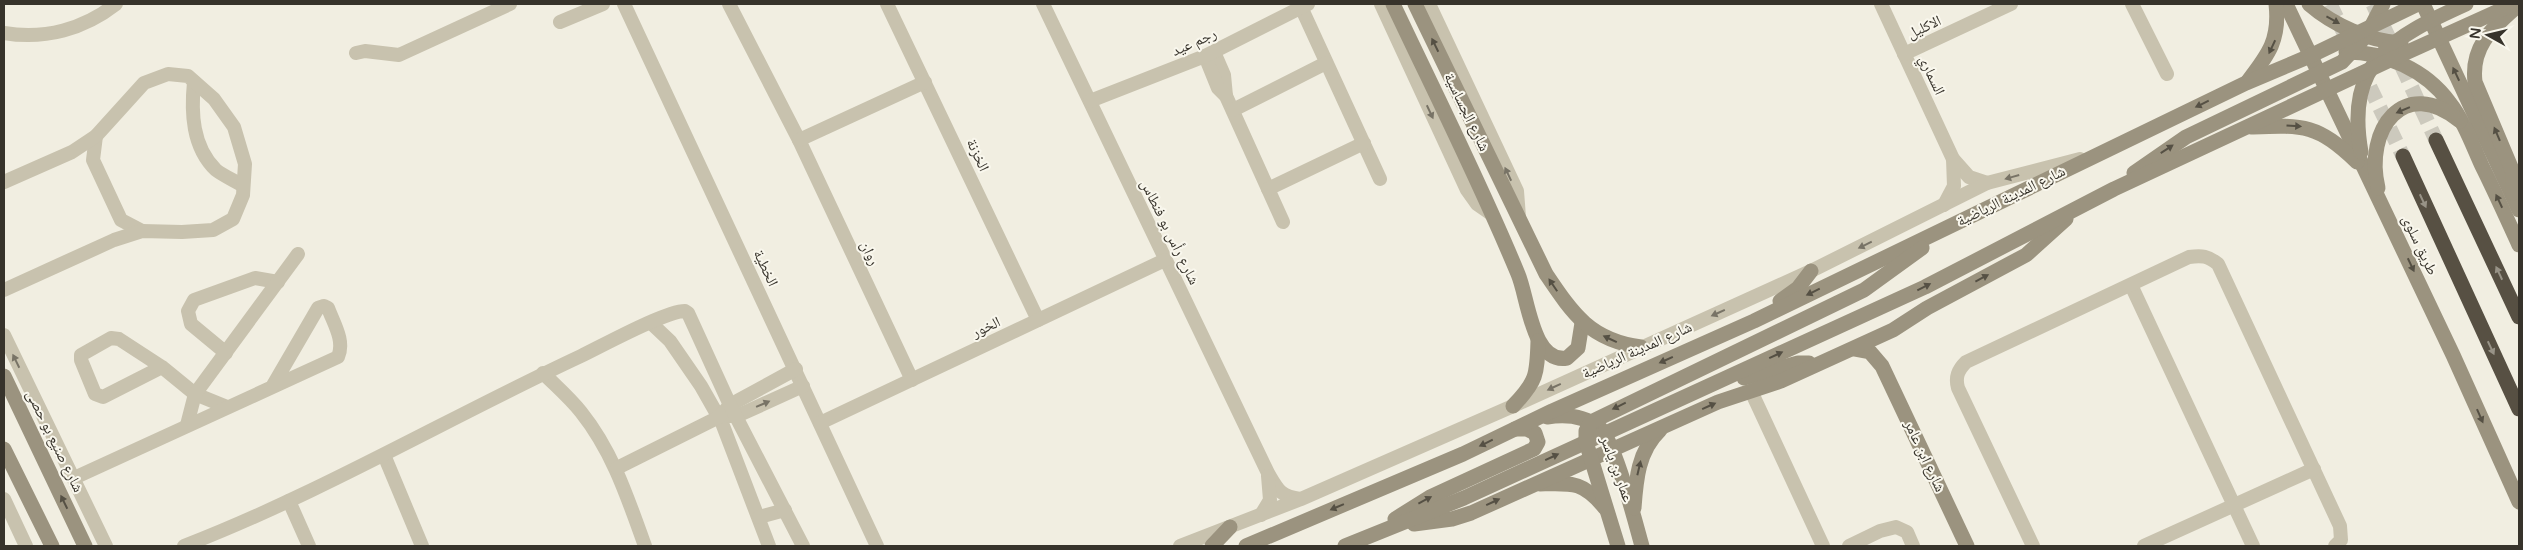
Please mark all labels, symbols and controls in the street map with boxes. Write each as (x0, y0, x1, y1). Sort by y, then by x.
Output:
north arrow (2463, 10, 2513, 60)
street label: الاكليل (1904, 11, 1944, 44)
one-way arrow (2326, 16, 2340, 24)
street label: رجم عيد (1169, 24, 1220, 61)
text: N (2466, 27, 2485, 40)
one-way arrow (1430, 38, 1438, 52)
one-way arrow (2267, 40, 2275, 54)
street label: السماري (1912, 52, 1949, 99)
one-way arrow (2452, 67, 2460, 81)
street label: شارع الجساسية (1439, 70, 1494, 155)
one-way arrow (2195, 100, 2209, 108)
one-way arrow (1427, 105, 1435, 119)
one-way arrow (2396, 106, 2410, 114)
one-way arrow (2286, 123, 2302, 131)
one-way arrow (2493, 127, 2501, 141)
street label: الخزنة (963, 136, 993, 174)
one-way arrow (2160, 144, 2174, 154)
street label: شارع المدينة الرياضية (1954, 162, 2069, 231)
one-way arrow (1504, 167, 1512, 181)
one-way arrow (2005, 174, 2020, 182)
street label: شارع رأس بو فنطاس (1136, 176, 1203, 288)
one-way arrow (2420, 194, 2428, 208)
one-way arrow (2494, 194, 2502, 208)
street label: طريق سلوى (2397, 212, 2442, 279)
street label: روان (856, 238, 884, 269)
one-way arrow (1858, 241, 1872, 249)
street label: الخطية (750, 247, 782, 289)
one-way arrow (2407, 258, 2415, 272)
one-way arrow (2494, 266, 2502, 280)
one-way arrow (1975, 274, 1990, 282)
one-way arrow (1548, 278, 1558, 292)
one-way arrow (1917, 283, 1931, 291)
one-way arrow (1806, 288, 1820, 296)
one-way arrow (1711, 309, 1725, 317)
street label: الخور (968, 313, 1003, 342)
street label: شارع المدينة الرياضية (1579, 318, 1695, 383)
one-way arrow (1603, 335, 1617, 343)
one-way arrow (2488, 341, 2496, 355)
one-way arrow (1769, 351, 1783, 359)
one-way arrow (12, 354, 20, 368)
one-way arrow (1659, 357, 1673, 365)
one-way arrow (1547, 384, 1561, 392)
street label: شارع صنيع بو حصى (22, 387, 88, 496)
one-way arrow (756, 400, 770, 408)
one-way arrow (1612, 402, 1626, 410)
one-way arrow (1702, 402, 1716, 410)
one-way arrow (2477, 409, 2485, 423)
street label: شارع ابن عامر (1899, 416, 1949, 495)
street label: عمار بن ياسر (1595, 433, 1637, 505)
one-way arrow (1479, 439, 1493, 447)
one-way arrow (1545, 453, 1559, 461)
one-way arrow (1635, 460, 1643, 476)
one-way arrow (60, 495, 68, 509)
one-way arrow (1417, 496, 1432, 504)
one-way arrow (1486, 498, 1500, 506)
one-way arrow (1330, 504, 1344, 512)

